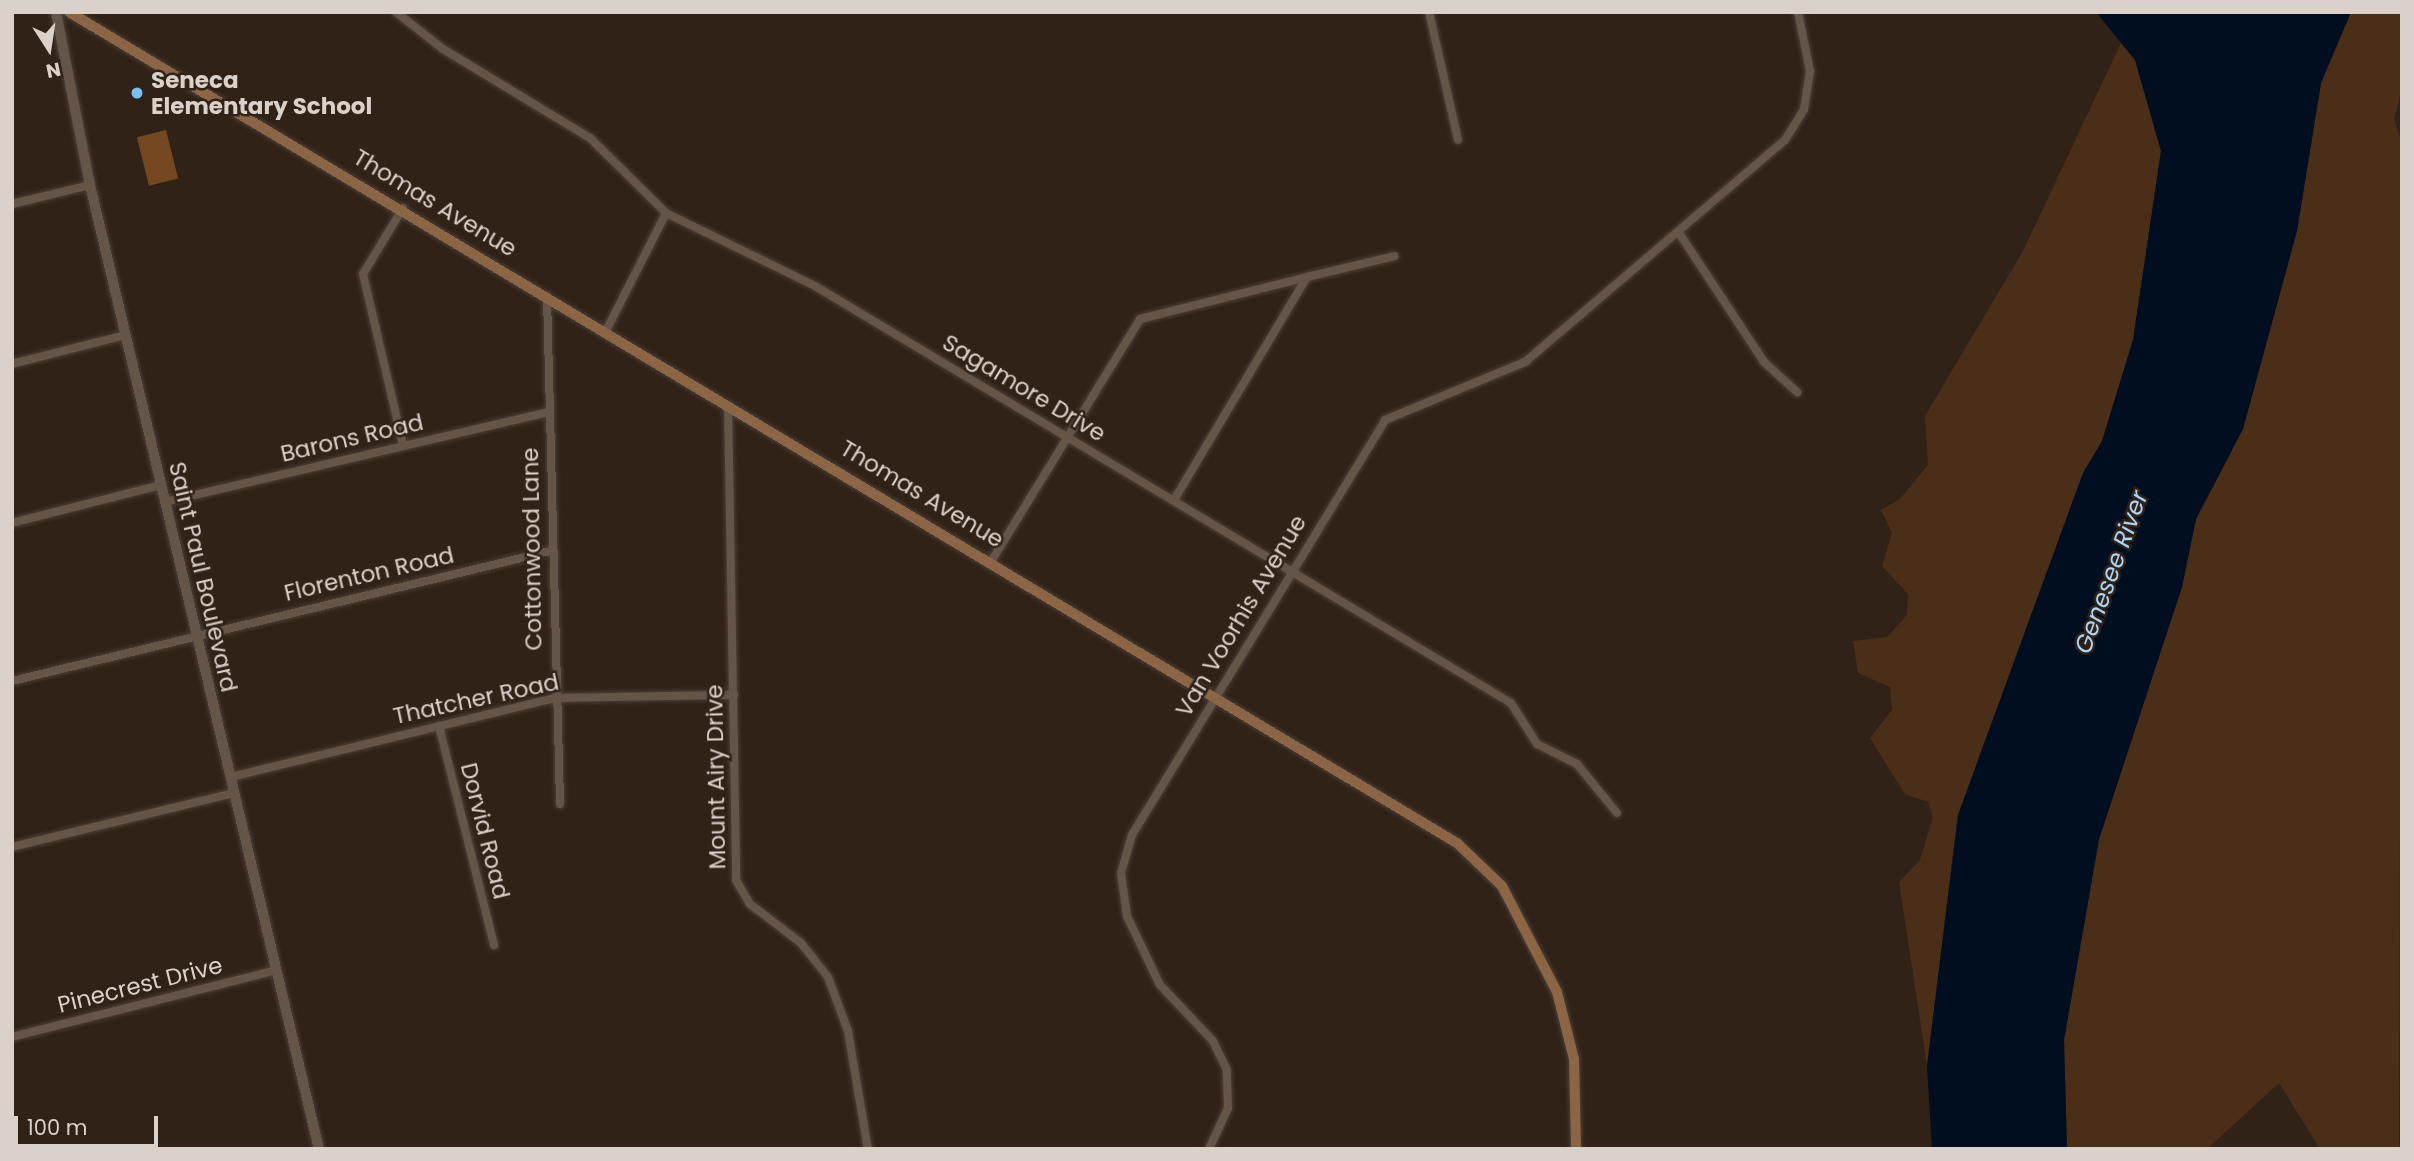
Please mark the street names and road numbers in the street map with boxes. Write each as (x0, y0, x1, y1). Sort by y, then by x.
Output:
street label: Thomas Avenue (348, 143, 522, 263)
street label: Sagamore Drive (938, 328, 1110, 448)
street label: Barons Road (278, 408, 426, 468)
street label: Thomas Avenue (835, 434, 1009, 554)
street label: Cottonwood Lane (516, 447, 548, 651)
street label: Saint Paul Boulevard (163, 459, 243, 695)
street label: Van Voorhis Avenue (1170, 510, 1312, 722)
street label: Florenton Road (281, 541, 457, 607)
street label: Thatcher Road (391, 668, 561, 730)
street label: Mount Airy Drive (701, 684, 731, 870)
street label: Dorvid Road (455, 760, 515, 902)
street label: Pinecrest Drive (55, 951, 225, 1019)

